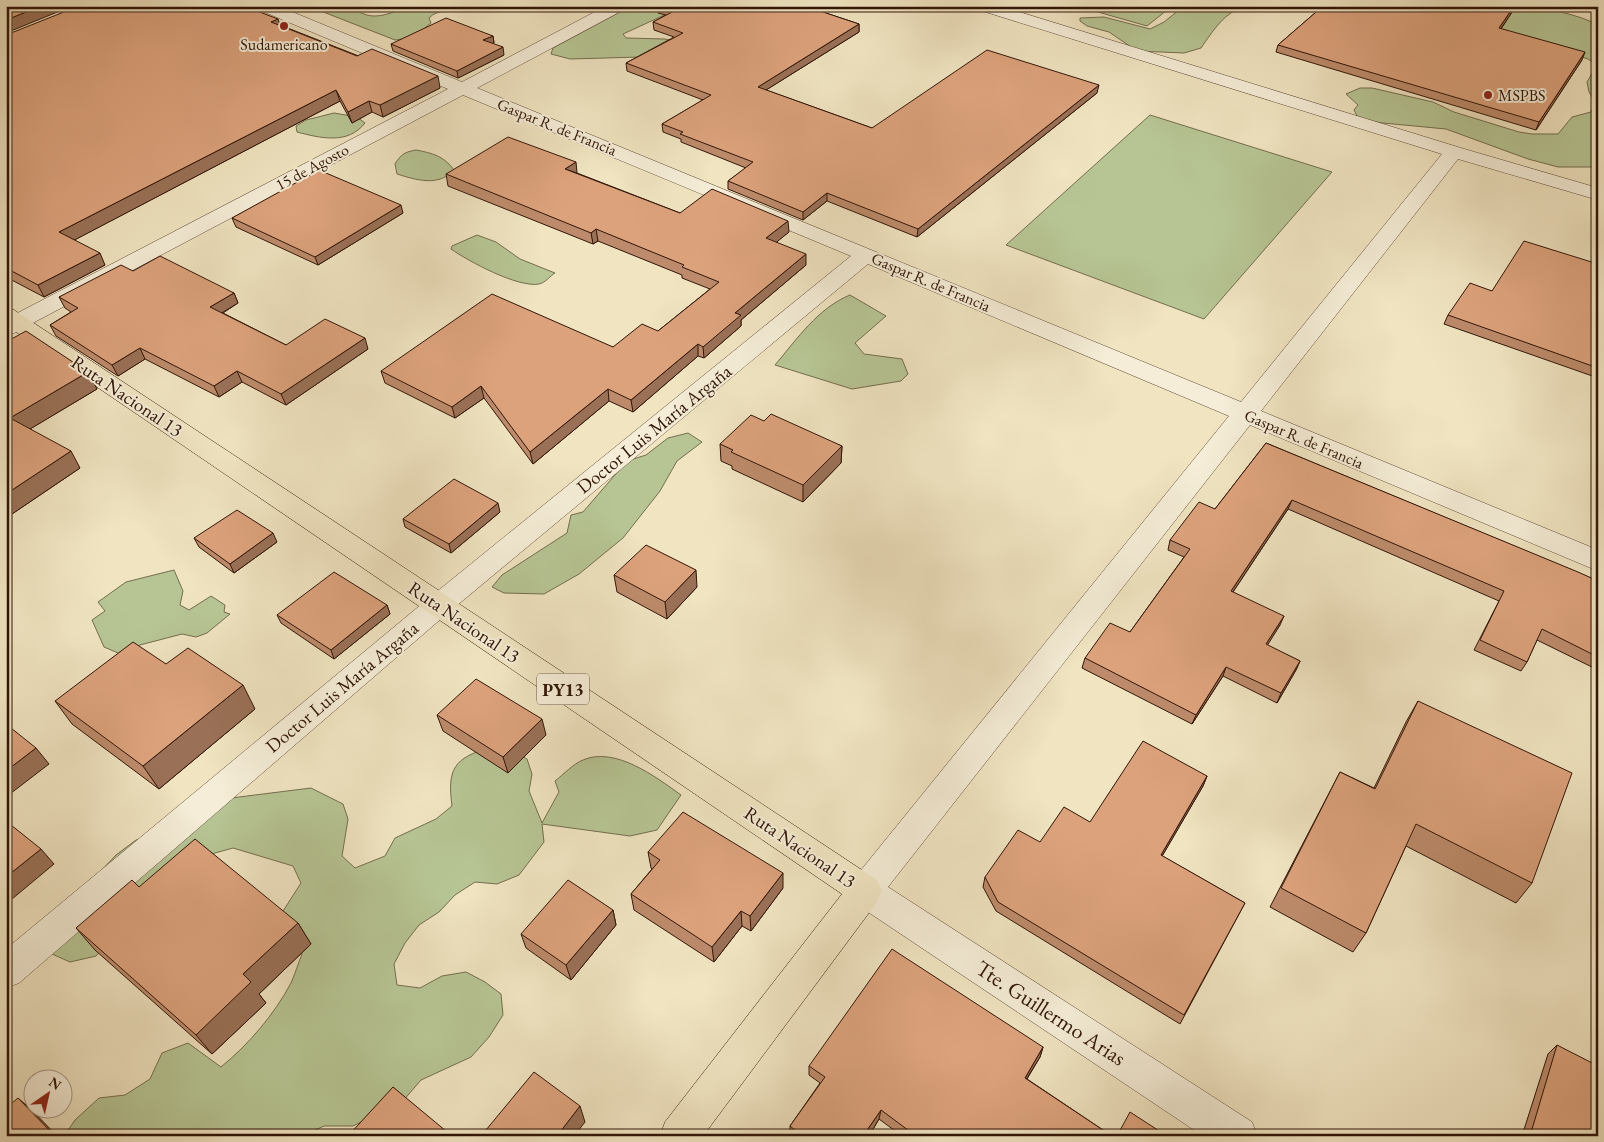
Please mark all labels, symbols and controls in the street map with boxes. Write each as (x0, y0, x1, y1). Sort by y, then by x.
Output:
marker: Sudamericano (278, 20, 290, 32)
place label: Sudamericano (240, 34, 328, 55)
place label: MSPBS (1498, 85, 1546, 106)
marker: MSPBS (1482, 89, 1494, 101)
street label: Gaspar R. de Francia (494, 93, 620, 161)
street label: 15 de Agosto (272, 139, 352, 195)
street label: Gaspar R. de Francia (868, 247, 994, 317)
street label: Ruta Nacional 13 (66, 349, 188, 443)
street label: Doctor Luis María Argaña (571, 359, 737, 499)
street label: Gaspar R. de Francia (1241, 404, 1367, 474)
street label: Ruta Nacional 13 (403, 575, 525, 669)
street label: Doctor Luis María Argaña (260, 615, 424, 758)
road number: PY13 (537, 674, 589, 704)
street label: Ruta Nacional 13 (739, 800, 861, 894)
street label: Tte. Guillermo Arias (970, 954, 1132, 1072)
north arrow (22, 1070, 72, 1120)
text: N (46, 1073, 66, 1094)

